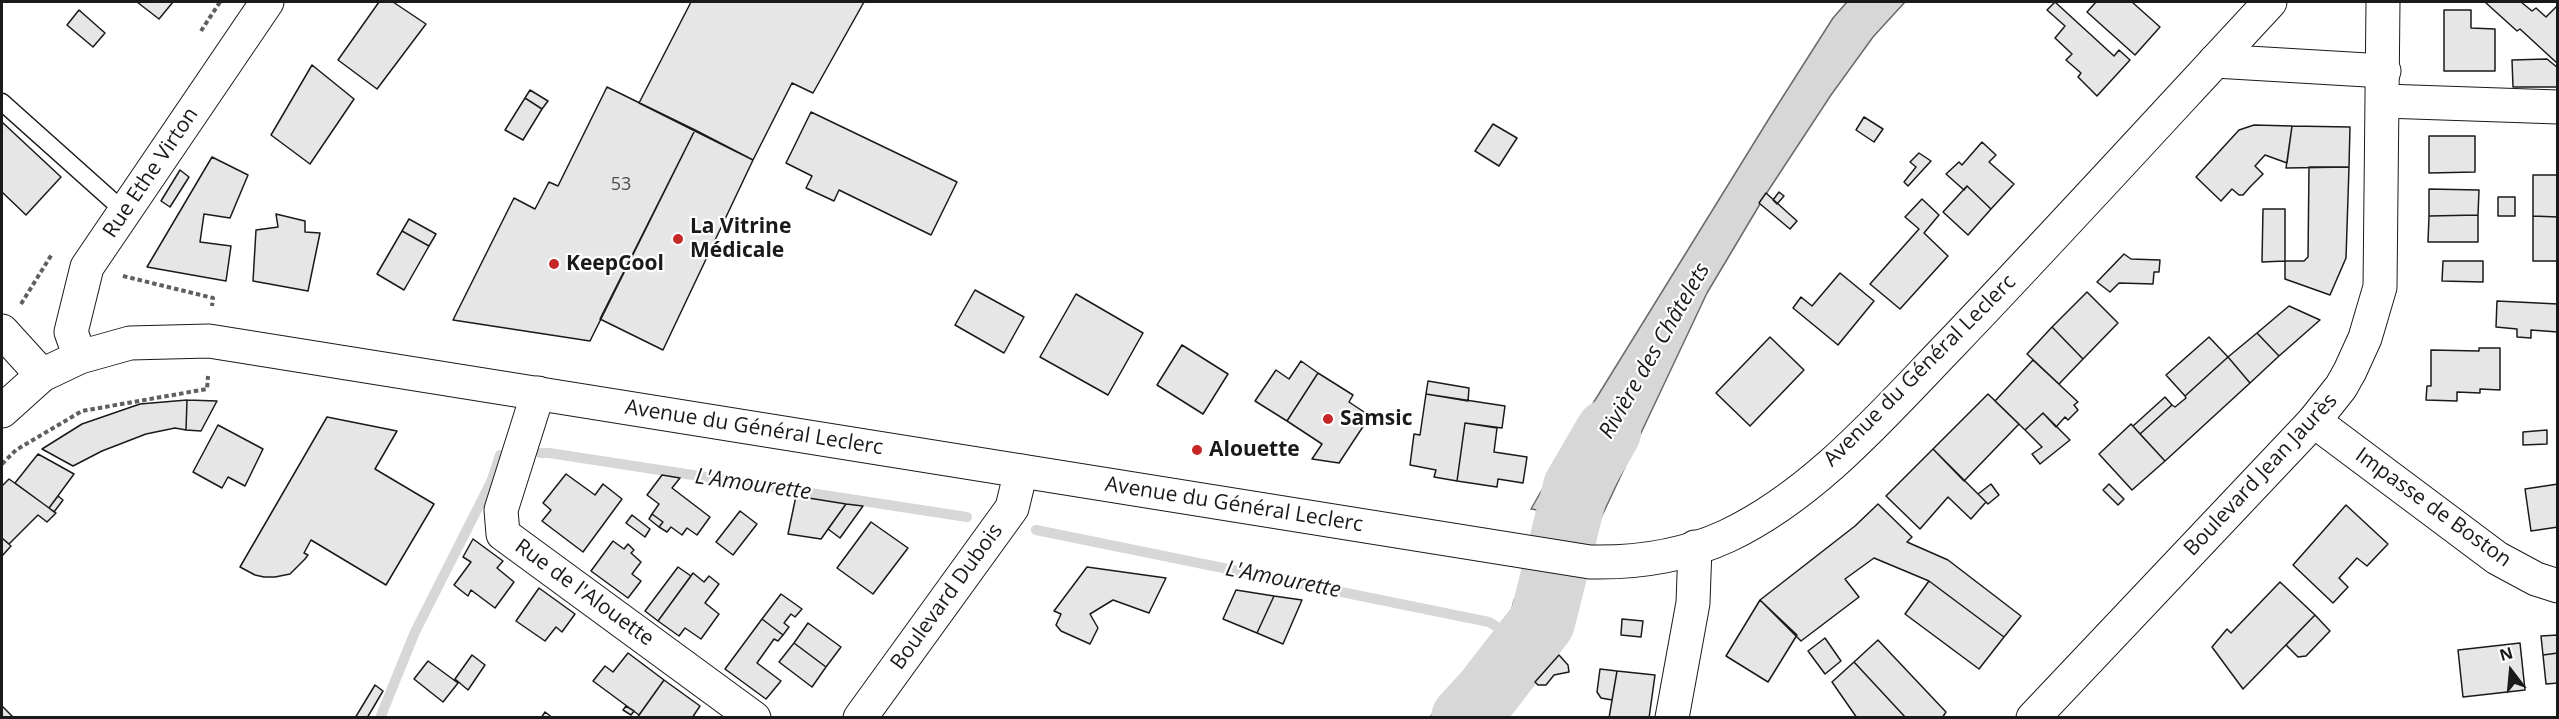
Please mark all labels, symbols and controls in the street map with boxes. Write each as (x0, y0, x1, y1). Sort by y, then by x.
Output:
street label: Rue Ethe Virton (98, 103, 204, 243)
house number: 53 (611, 174, 631, 196)
place label: La Vitrine Médicale (690, 214, 791, 264)
marker: La Vitrine Médicale (671, 232, 685, 246)
place label: KeepCool (566, 251, 664, 277)
marker: KeepCool (547, 257, 561, 271)
water label: Rivière des Châtelets (1594, 258, 1716, 444)
street label: Avenue du Général Leclerc (1819, 270, 2021, 472)
street label: Boulevard Jean Jaurès (2179, 388, 2343, 562)
street label: Avenue du Général Leclerc (623, 395, 885, 461)
place label: Samsic (1340, 406, 1413, 432)
marker: Samsic (1321, 412, 1335, 426)
place label: Alouette (1209, 437, 1300, 463)
marker: Alouette (1190, 443, 1204, 457)
street label: Impasse de Boston (2350, 443, 2516, 573)
water label: L'Amourette (693, 464, 813, 506)
street label: Avenue du Général Leclerc (1103, 472, 1365, 538)
street label: Boulevard Dubois (886, 519, 1008, 675)
street label: Rue de l'Alouette (510, 534, 658, 652)
water label: L'Amourette (1223, 556, 1343, 604)
north arrow (2481, 641, 2541, 701)
text: N (2497, 641, 2515, 666)

